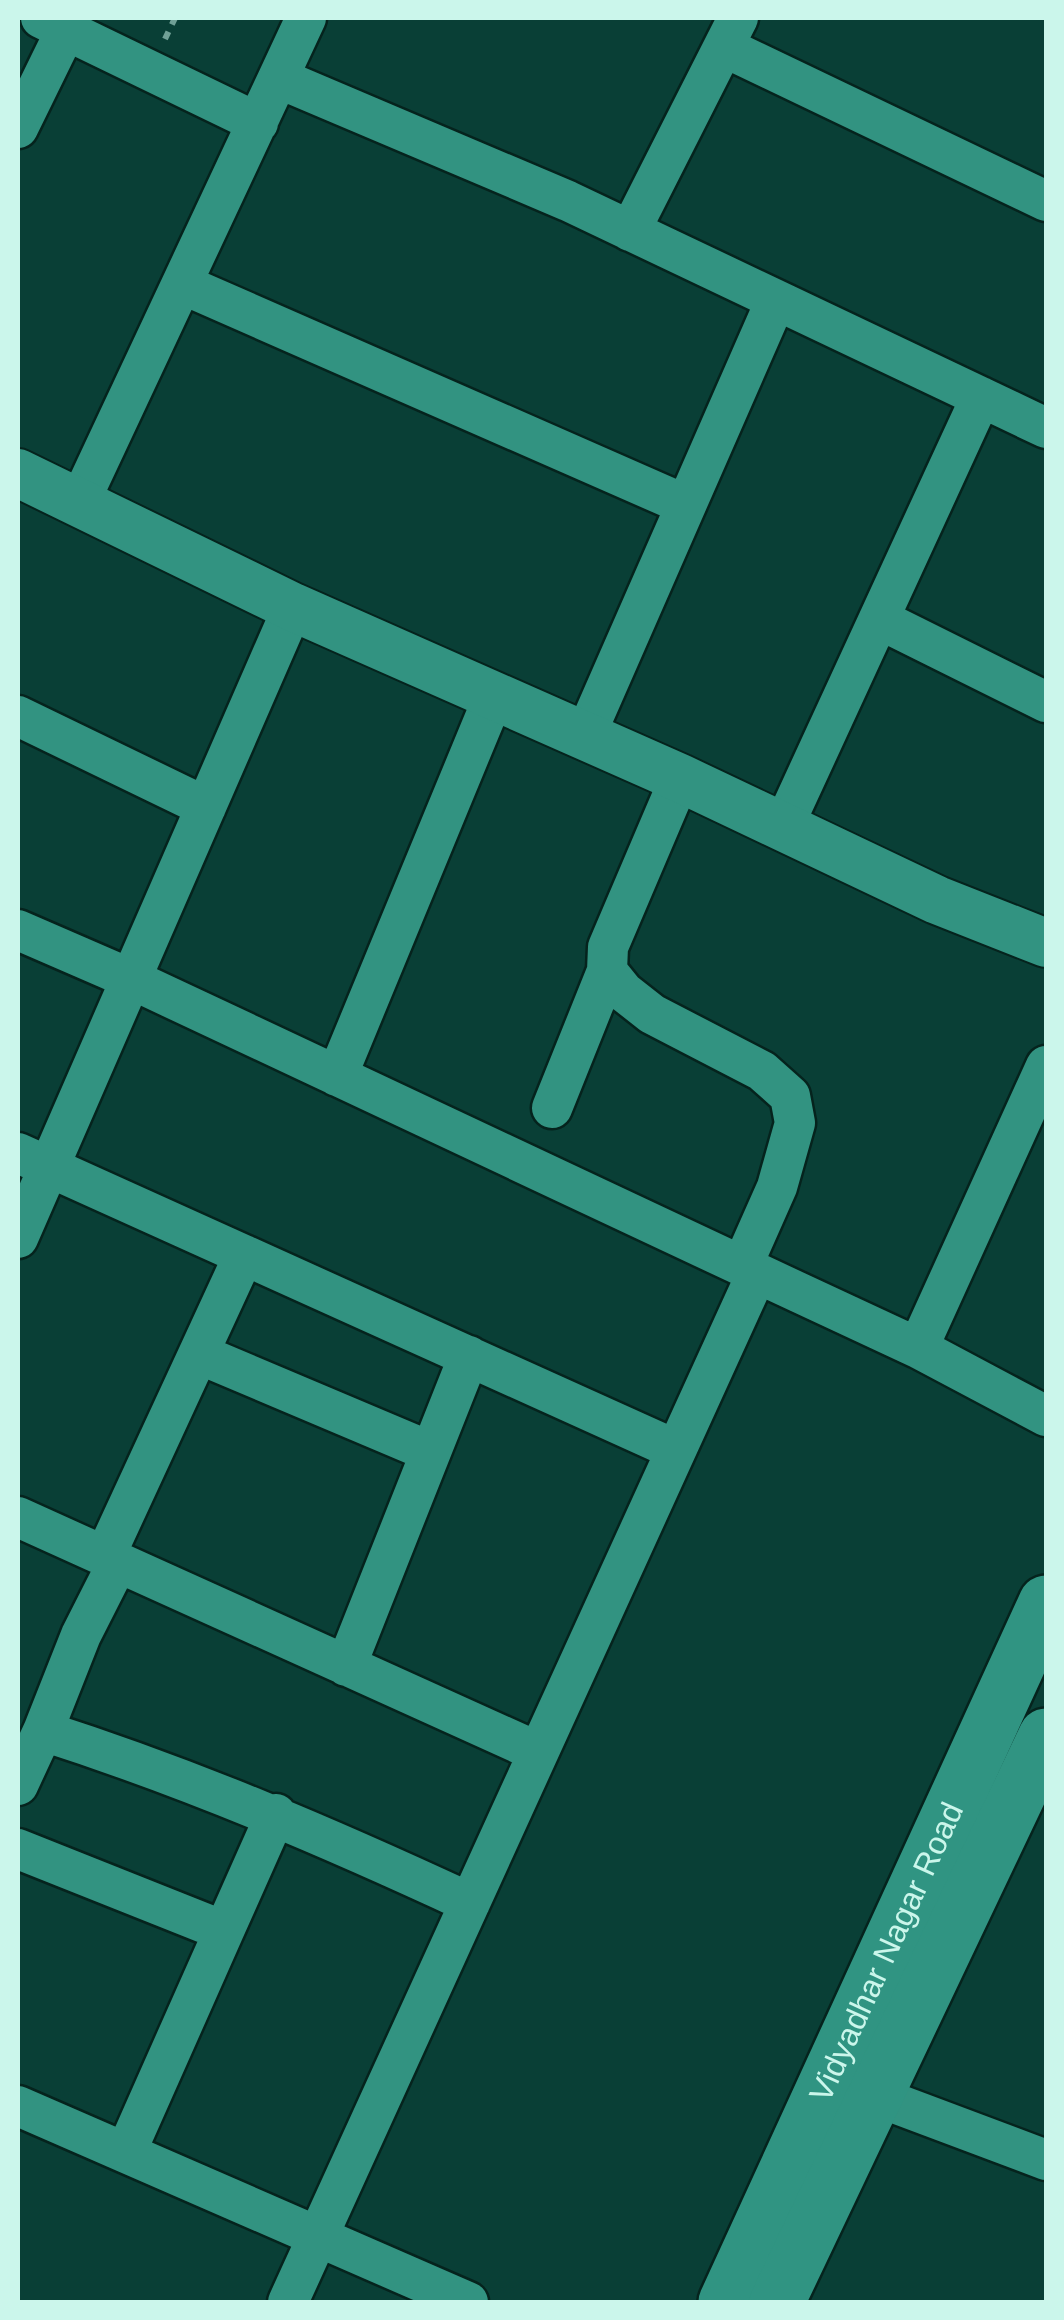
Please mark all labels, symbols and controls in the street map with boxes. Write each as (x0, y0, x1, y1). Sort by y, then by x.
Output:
street label: Vidyadhar Nagar Road (802, 1797, 970, 2107)

